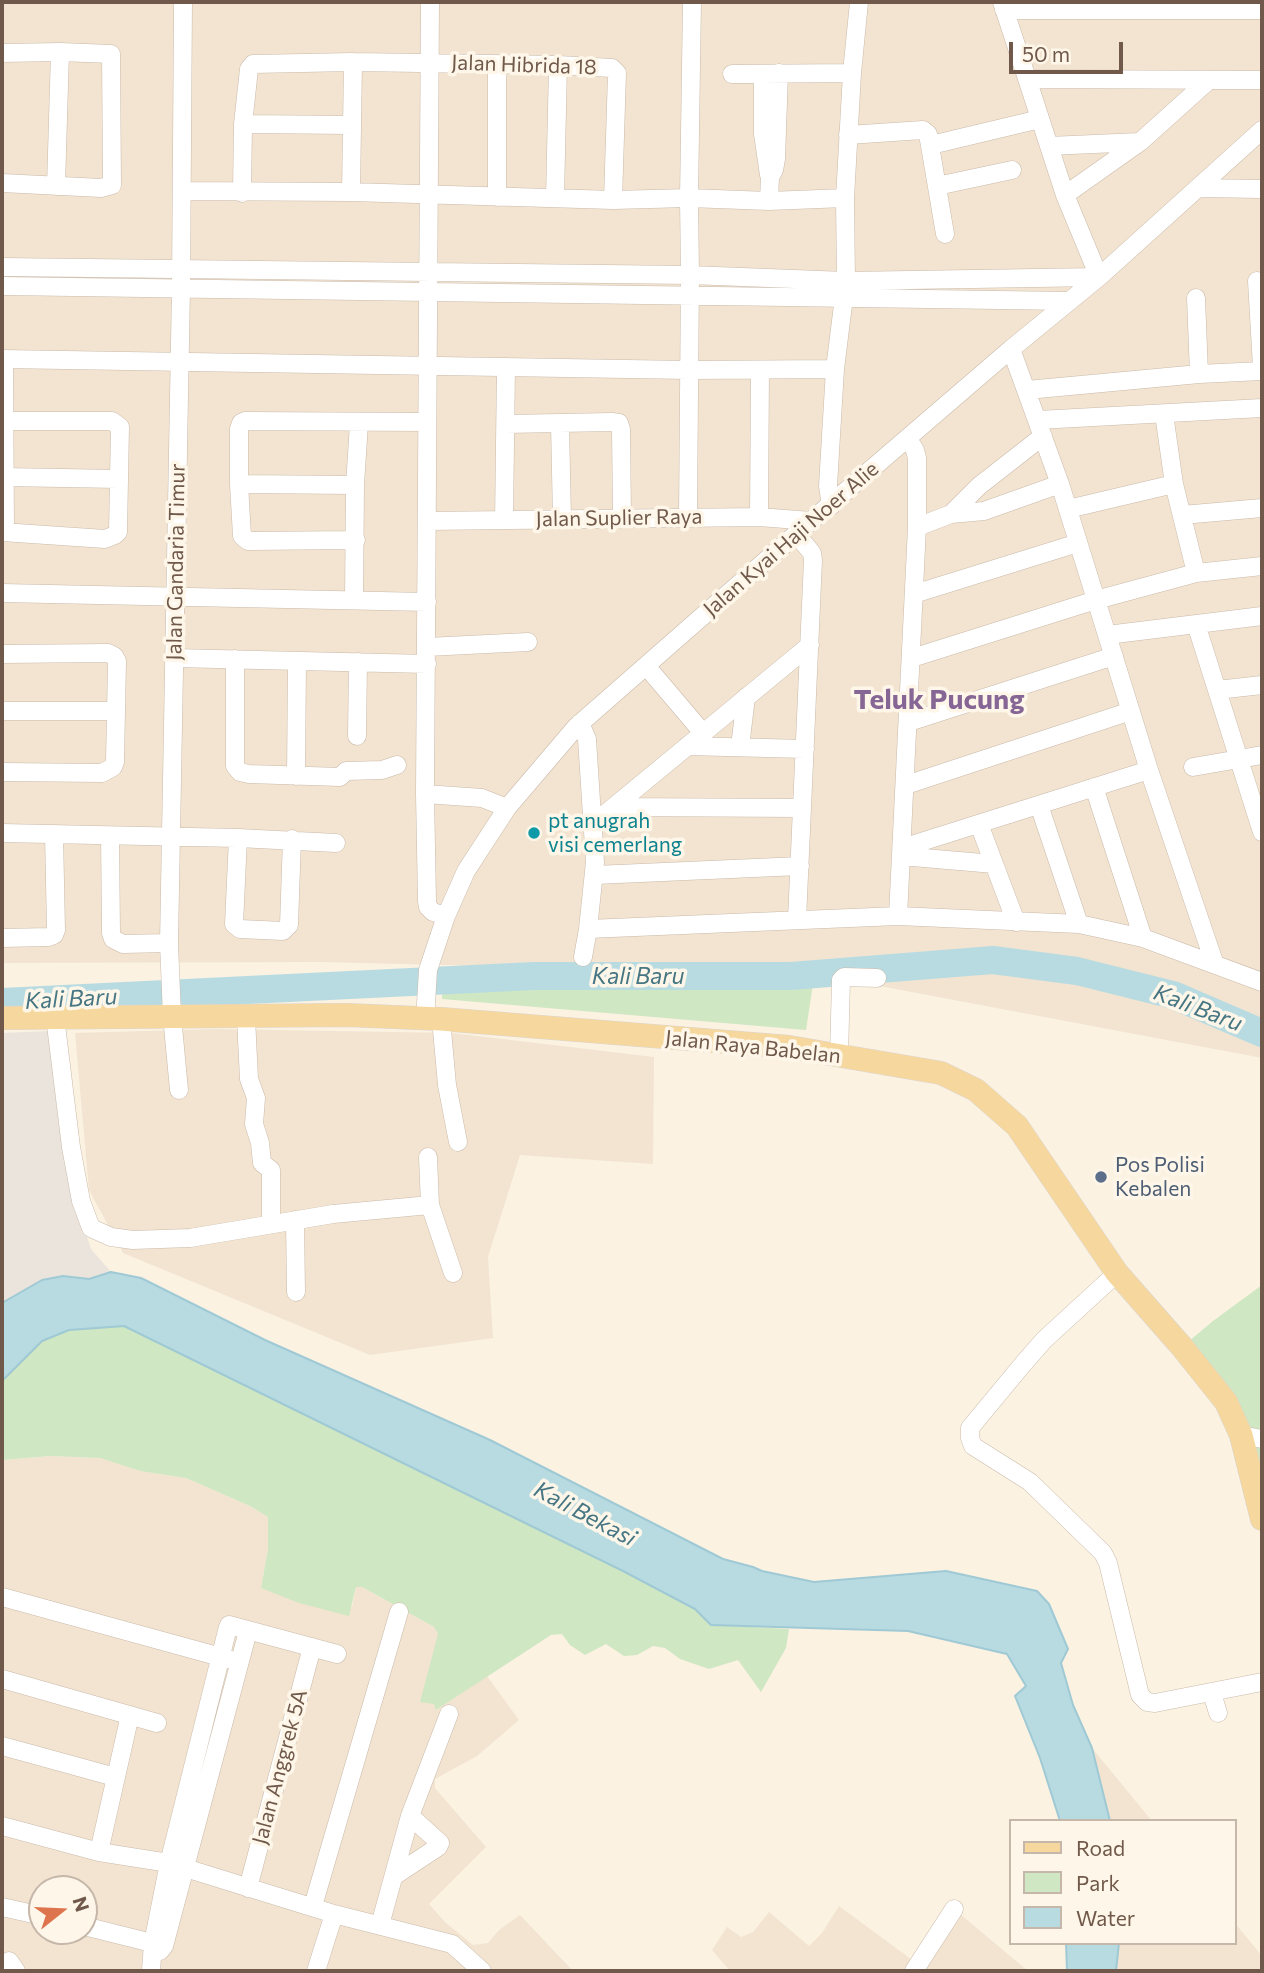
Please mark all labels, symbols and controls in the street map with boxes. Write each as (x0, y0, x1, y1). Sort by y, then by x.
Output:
scale bar (1012, 28, 1126, 72)
text: 50 m (1022, 41, 1070, 66)
street label: Jalan Hibrida 18 (451, 50, 597, 80)
street label: Jalan Kyai Haji Noer Alie (698, 456, 884, 622)
street label: Jalan Gandaria Timur (162, 463, 190, 661)
street label: Jalan Suplier Raya (536, 504, 702, 532)
district label: Teluk Pucung (853, 683, 1025, 717)
place label: pt anugrah visi cemerlang (548, 808, 682, 858)
marker: pt anugrah visi cemerlang (526, 825, 542, 841)
water label: Kali Baru (592, 962, 684, 990)
water label: Kali Baru (1150, 979, 1246, 1037)
water label: Kali Baru (24, 983, 118, 1015)
street label: Jalan Raya Babelan (664, 1025, 842, 1069)
place label: Pos Polisi Kebalen (1115, 1152, 1205, 1202)
marker: Pos Polisi Kebalen (1093, 1169, 1109, 1185)
water label: Kali Bekasi (529, 1476, 641, 1552)
street label: Jalan Anggrek 5A (247, 1687, 313, 1847)
legend (1009, 1819, 1236, 1945)
text: Road (1076, 1835, 1125, 1860)
text: Park (1076, 1870, 1120, 1895)
north arrow (28, 1875, 98, 1945)
text: N (68, 1894, 95, 1914)
text: Water (1076, 1905, 1135, 1930)

